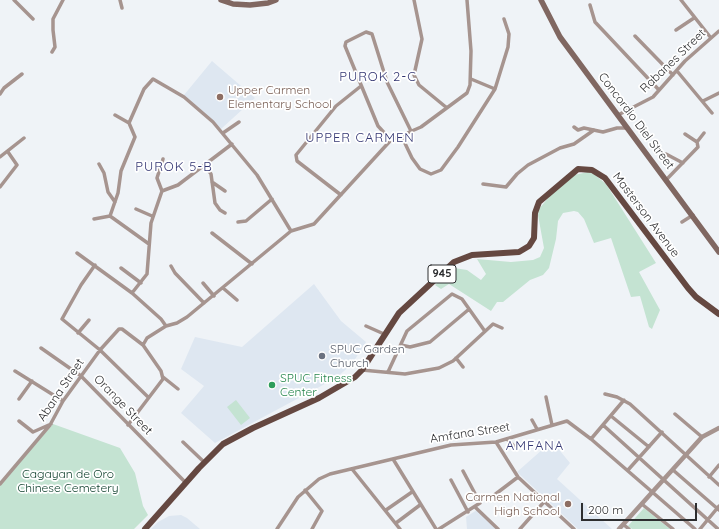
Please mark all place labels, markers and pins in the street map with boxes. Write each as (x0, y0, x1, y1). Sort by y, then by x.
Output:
place label: Upper Carmen Elementary School (228, 83, 332, 111)
marker: Upper Carmen Elementary School (215, 92, 225, 102)
place label: SPUC Garden Church (330, 342, 405, 370)
marker: SPUC Garden Church (317, 351, 327, 361)
place label: SPUC Fitness Center (280, 371, 352, 399)
marker: SPUC Fitness Center (267, 380, 277, 390)
place label: Carmen National High School (465, 490, 560, 518)
marker: Carmen National High School (563, 499, 573, 509)

